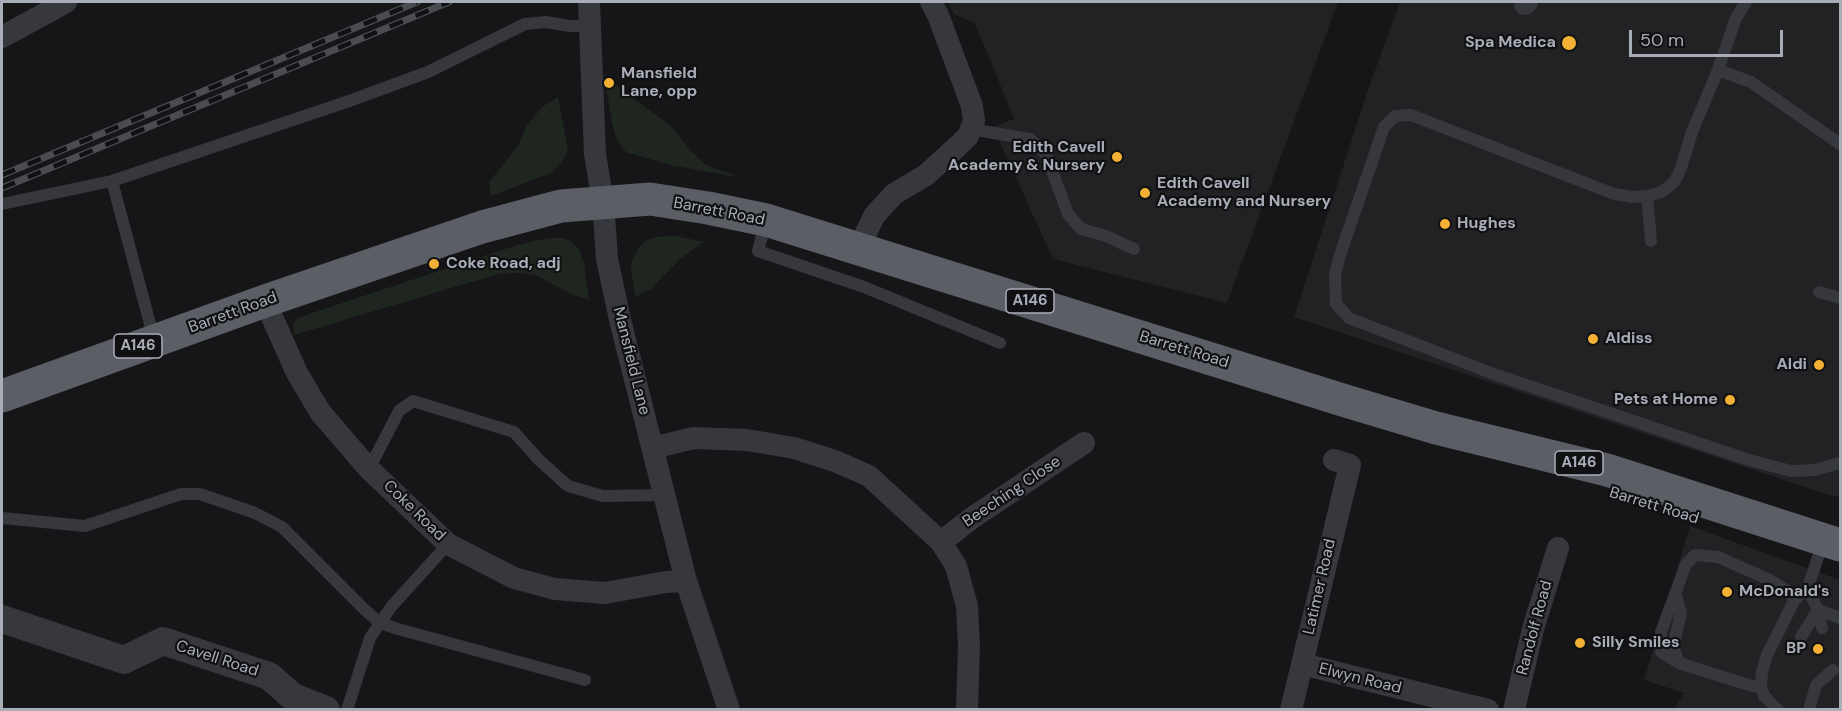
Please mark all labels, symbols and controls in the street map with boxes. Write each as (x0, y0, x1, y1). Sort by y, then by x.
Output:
scale bar (1632, 18, 1786, 56)
text: 50 m (1640, 28, 1684, 52)
place label: Spa Medica (1465, 33, 1556, 53)
marker: Spa Medica (1560, 34, 1578, 52)
place label: Mansfield Lane, opp (621, 64, 697, 102)
marker: Mansfield Lane, opp (602, 76, 616, 90)
place label: Edith Cavell Academy & Nursery (948, 138, 1105, 176)
marker: Edith Cavell Academy & Nursery (1110, 150, 1124, 164)
place label: Edith Cavell Academy and Nursery (1157, 174, 1331, 212)
marker: Edith Cavell Academy and Nursery (1138, 186, 1152, 200)
street label: Barrett Road (672, 194, 766, 230)
place label: Hughes (1457, 214, 1516, 234)
marker: Hughes (1438, 217, 1452, 231)
place label: Coke Road, adj (446, 254, 561, 274)
marker: Coke Road, adj (427, 257, 441, 271)
street label: Barrett Road (186, 288, 280, 338)
road number: A146 (1006, 289, 1054, 313)
street label: Mansfield Lane (608, 305, 654, 417)
street label: Barrett Road (1137, 327, 1231, 373)
place label: Aldiss (1605, 329, 1653, 349)
marker: Aldiss (1586, 332, 1600, 346)
road number: A146 (114, 334, 162, 358)
place label: Aldi (1777, 355, 1807, 375)
marker: Aldi (1812, 358, 1826, 372)
place label: Pets at Home (1614, 390, 1718, 410)
marker: Pets at Home (1723, 393, 1737, 407)
road number: A146 (1555, 451, 1603, 475)
street label: Beeching Close (959, 452, 1065, 532)
street label: Coke Road (379, 477, 449, 545)
street label: Barrett Road (1607, 483, 1701, 529)
street label: Latimer Road (1300, 537, 1340, 637)
street label: Randolf Road (1513, 579, 1557, 677)
place label: McDonald's (1739, 582, 1830, 602)
marker: McDonald's (1720, 585, 1734, 599)
place label: Silly Smiles (1592, 633, 1680, 653)
marker: Silly Smiles (1573, 636, 1587, 650)
street label: Cavell Road (173, 637, 261, 681)
place label: BP (1786, 639, 1806, 659)
marker: BP (1811, 642, 1825, 656)
street label: Elwyn Road (1317, 659, 1403, 699)

